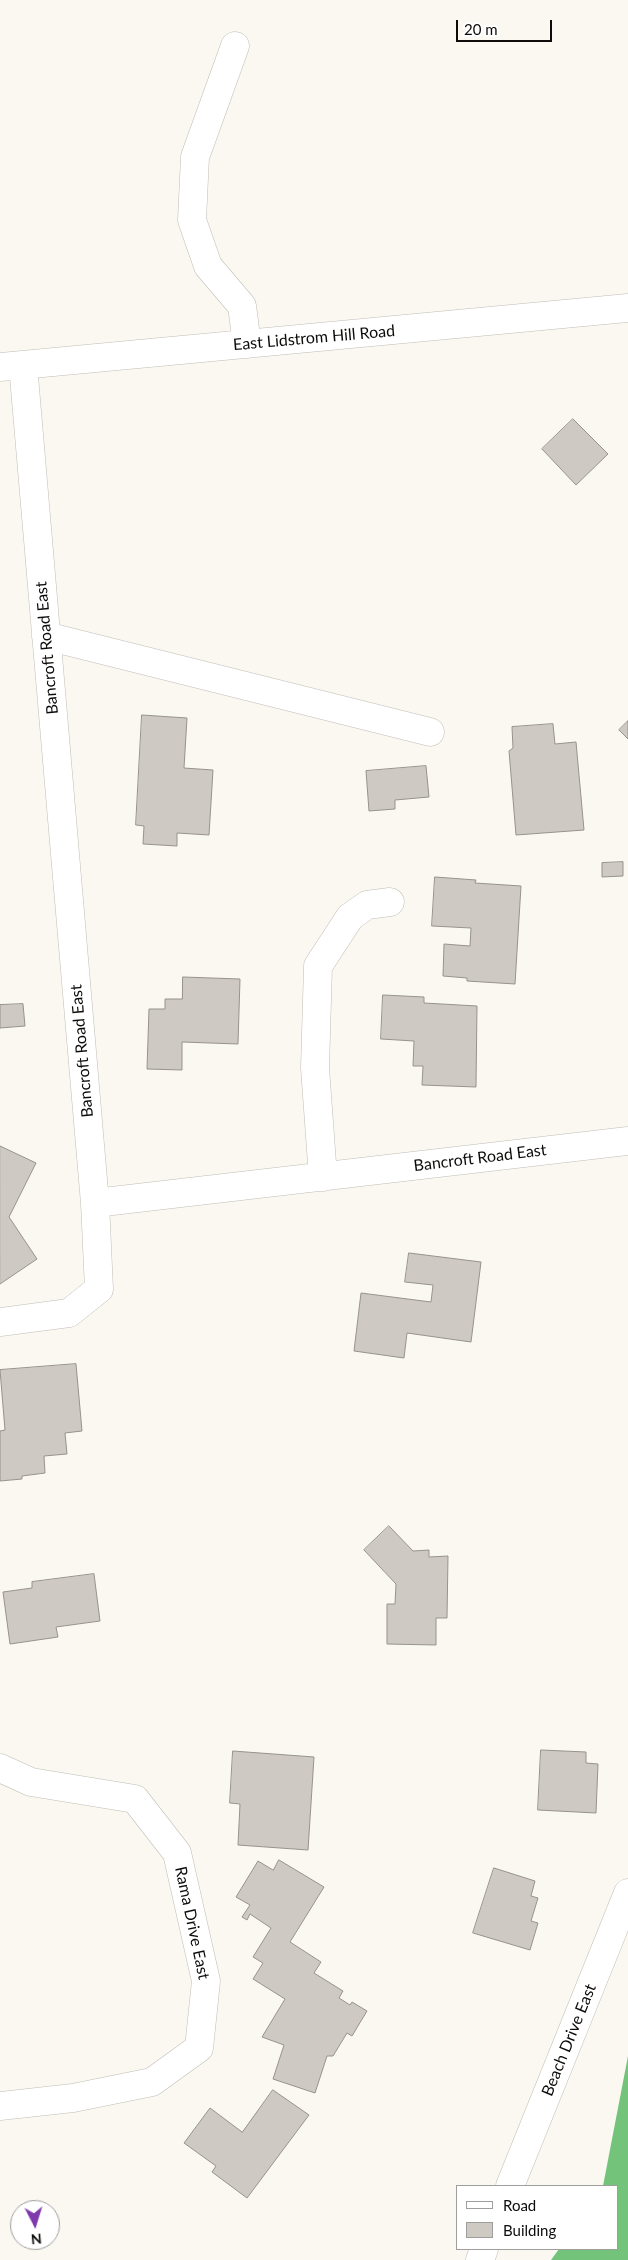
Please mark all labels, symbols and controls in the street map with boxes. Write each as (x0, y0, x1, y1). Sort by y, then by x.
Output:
scale bar (458, 10, 554, 42)
text: 20 m (464, 20, 498, 38)
street label: East Lidstrom Hill Road (232, 321, 396, 355)
street label: Bancroft Road East (32, 581, 62, 715)
street label: Bancroft Road East (67, 984, 97, 1118)
street label: Bancroft Road East (413, 1140, 547, 1176)
street label: Rama Drive East (171, 1865, 213, 1981)
street label: Beach Drive East (538, 1981, 600, 2099)
legend (456, 2185, 618, 2250)
text: Road (503, 2196, 536, 2214)
north arrow (10, 2200, 60, 2250)
text: Building (503, 2221, 556, 2239)
text: N (30, 2231, 42, 2248)

